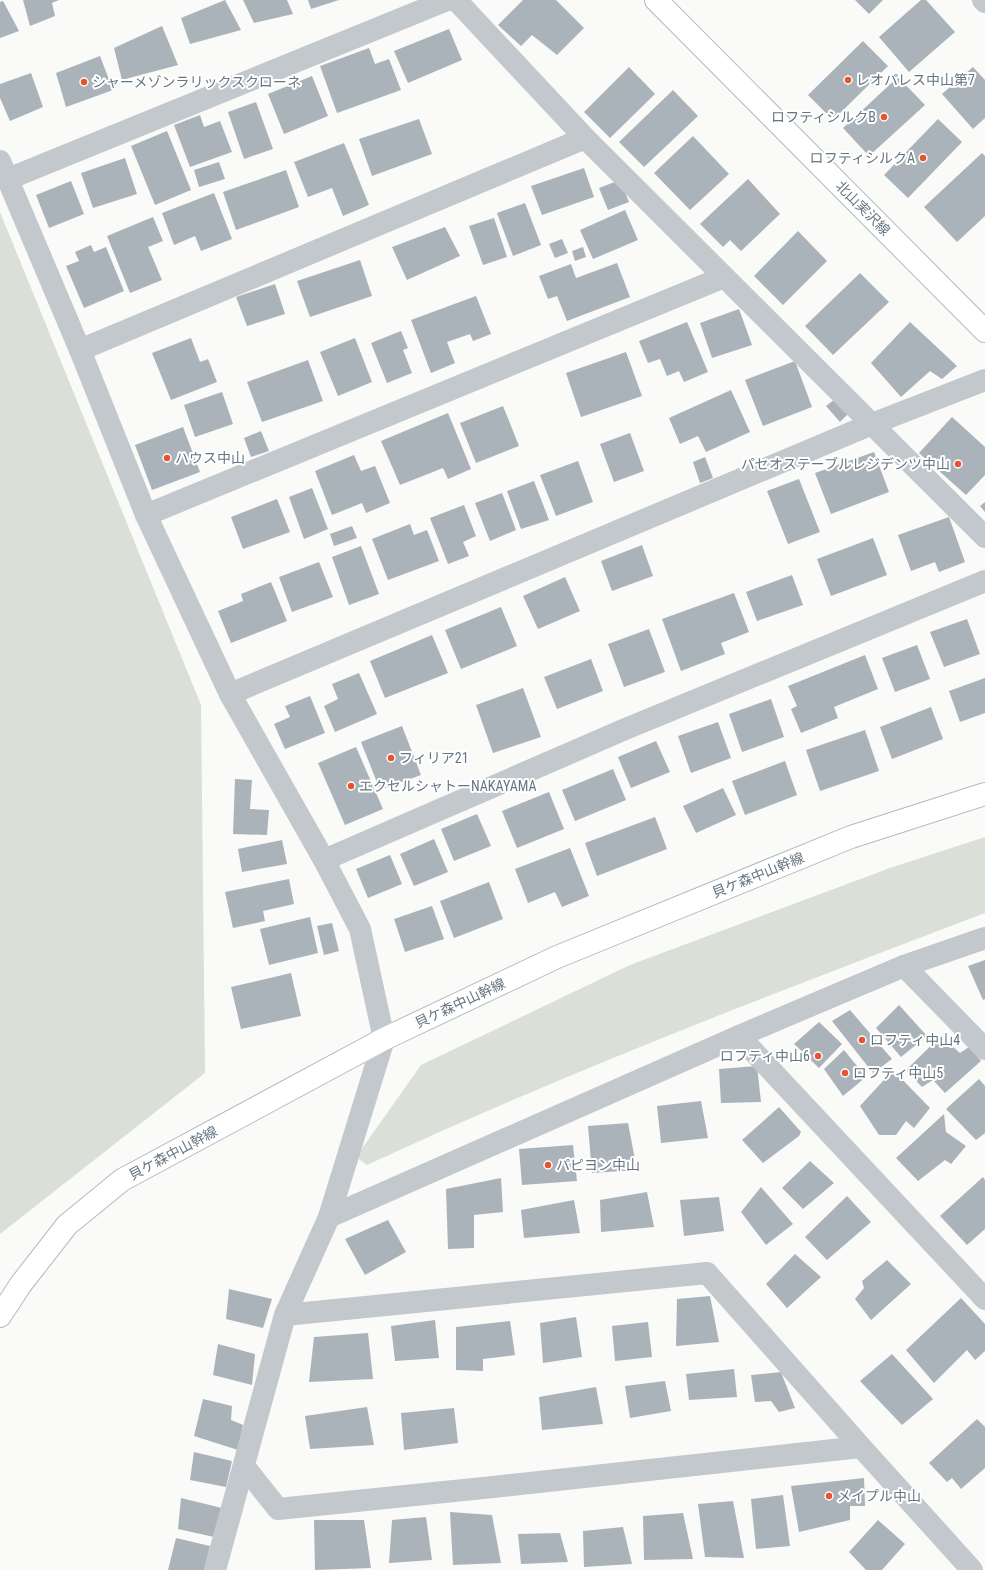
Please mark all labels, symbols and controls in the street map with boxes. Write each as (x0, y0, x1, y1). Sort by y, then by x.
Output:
place label: レオパレス中山第7 (856, 72, 975, 88)
place label: シャーメゾンラリックスクローネ (92, 74, 301, 90)
marker: レオパレス中山第7 (843, 75, 853, 85)
marker: シャーメゾンラリックスクローネ (79, 77, 89, 87)
place label: ロフティシルクB (771, 109, 876, 125)
marker: ロフティシルクB (879, 112, 889, 122)
place label: ロフティシルクA (810, 150, 915, 166)
marker: ロフティシルクA (918, 153, 928, 163)
street label: 北山実沢線 (833, 178, 893, 238)
place label: ハウス中山 (175, 450, 245, 466)
marker: ハウス中山 (162, 453, 172, 463)
place label: パセオステーブルレジデンツ中山 (741, 456, 950, 472)
marker: パセオステーブルレジデンツ中山 (953, 459, 963, 469)
place label: フィリア21 (399, 750, 469, 766)
marker: フィリア21 (386, 753, 396, 763)
place label: エクセルシャトーNAKAYAMA (359, 778, 537, 794)
marker: エクセルシャトーNAKAYAMA (346, 781, 356, 791)
street label: 貝ケ森中山幹線 (710, 849, 806, 901)
street label: 貝ケ森中山幹線 (412, 975, 508, 1031)
place label: ロフティ中山4 (870, 1032, 960, 1048)
marker: ロフティ中山4 (857, 1035, 867, 1045)
place label: ロフティ中山6 (720, 1048, 810, 1064)
marker: ロフティ中山6 (813, 1051, 823, 1061)
place label: ロフティ中山5 (853, 1065, 943, 1081)
marker: ロフティ中山5 (840, 1068, 850, 1078)
street label: 貝ケ森中山幹線 (126, 1123, 220, 1183)
place label: パピヨン中山 (556, 1157, 640, 1173)
marker: パピヨン中山 (543, 1160, 553, 1170)
place label: メイプル中山 (837, 1488, 921, 1504)
marker: メイプル中山 (824, 1491, 834, 1501)

